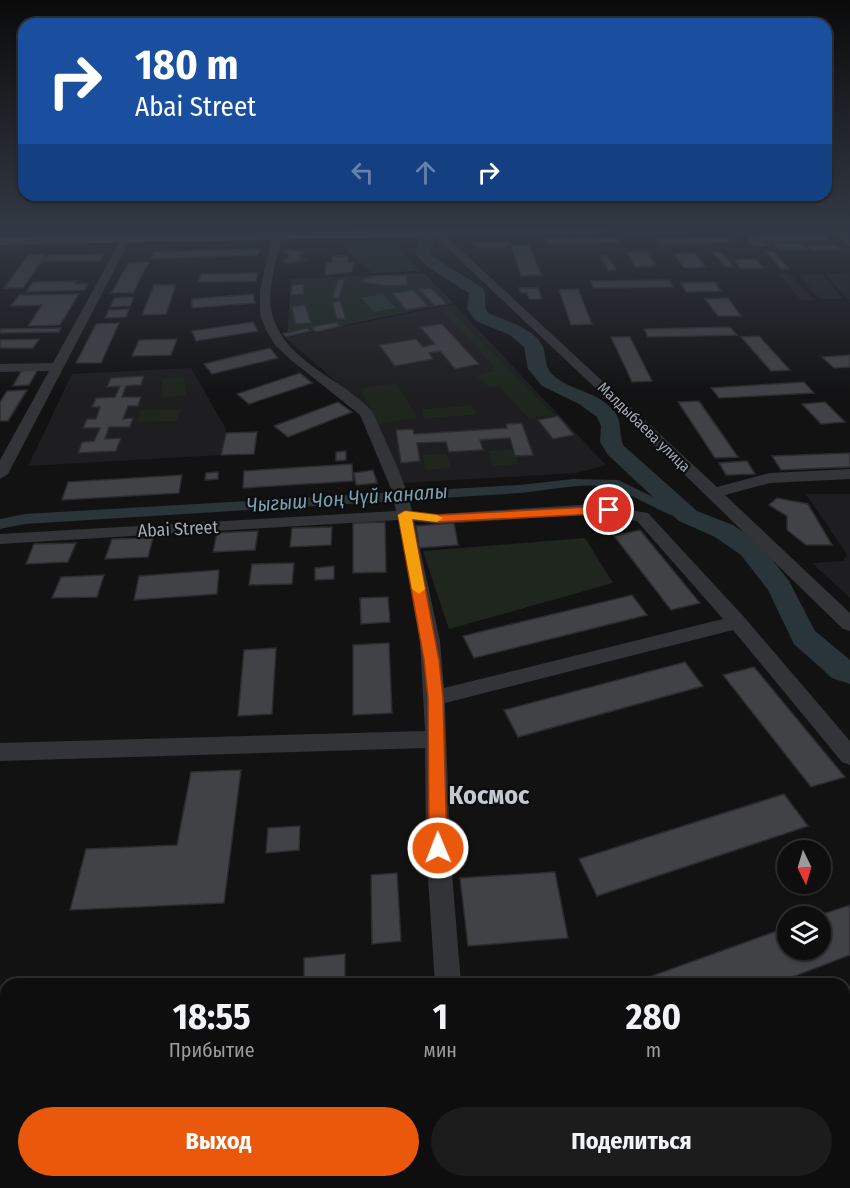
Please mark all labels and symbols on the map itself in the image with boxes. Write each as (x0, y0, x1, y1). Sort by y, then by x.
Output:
street label: Малдыбаева улица (594, 378, 694, 476)
water label: Чыгыш Чоң Чүй каналы (246, 479, 448, 517)
pin (583, 484, 634, 535)
street label: Abai Street (137, 516, 219, 542)
district label: Космос (449, 780, 530, 811)
position arrow (406, 816, 470, 880)
north arrow (777, 840, 831, 894)

